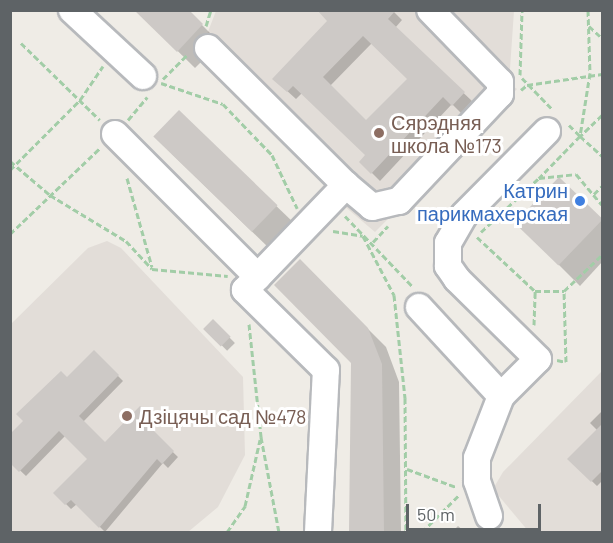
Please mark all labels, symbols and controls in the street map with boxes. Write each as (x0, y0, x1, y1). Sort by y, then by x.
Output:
place label: Сярэдняя школа №173 (391, 110, 502, 157)
marker: Сярэдняя школа №173 (372, 126, 386, 140)
place label: Катрин парикмахерская (417, 178, 568, 225)
marker: Катрин парикмахерская (573, 194, 587, 208)
place label: Дзіцячы сад №478 (139, 404, 306, 428)
marker: Дзіцячы сад №478 (120, 409, 134, 423)
scale bar (409, 492, 544, 530)
text: 50 m (417, 503, 455, 525)

